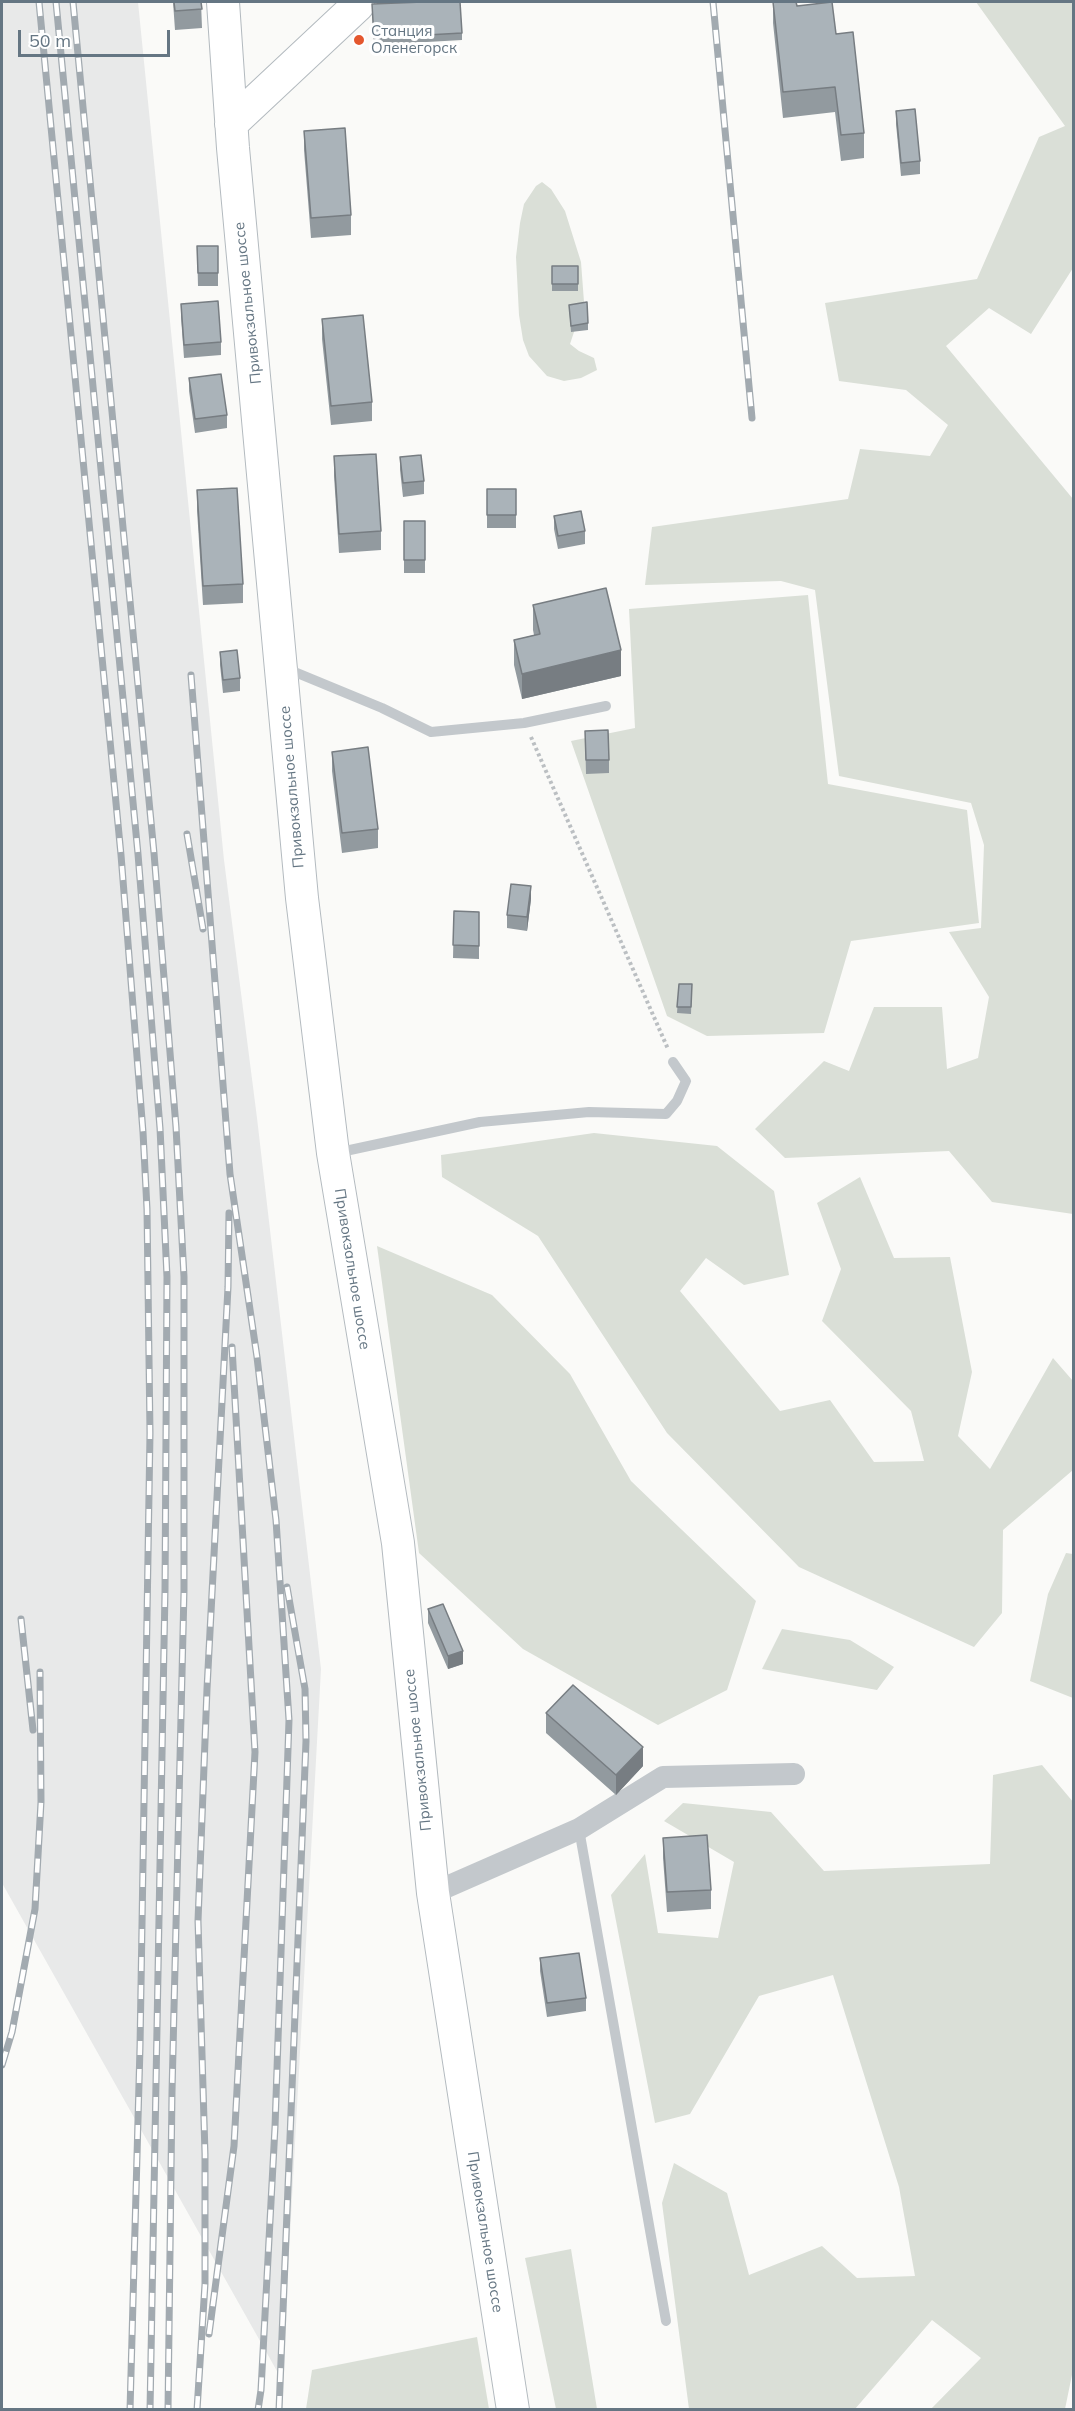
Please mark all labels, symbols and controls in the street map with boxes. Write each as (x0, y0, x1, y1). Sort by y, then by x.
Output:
scale bar (21, 18, 172, 56)
place label: Станция Оленегорск (371, 22, 457, 57)
text: 50 m (29, 29, 71, 52)
marker: Станция Оленегорск (352, 33, 366, 47)
street label: Привокзальное шоссе (231, 221, 265, 385)
street label: Привокзальное шоссе (276, 705, 308, 869)
street label: Привокзальное шоссе (330, 1187, 374, 1351)
street label: Привокзальное шоссе (401, 1668, 435, 1832)
street label: Привокзальное шоссе (463, 2150, 507, 2314)

